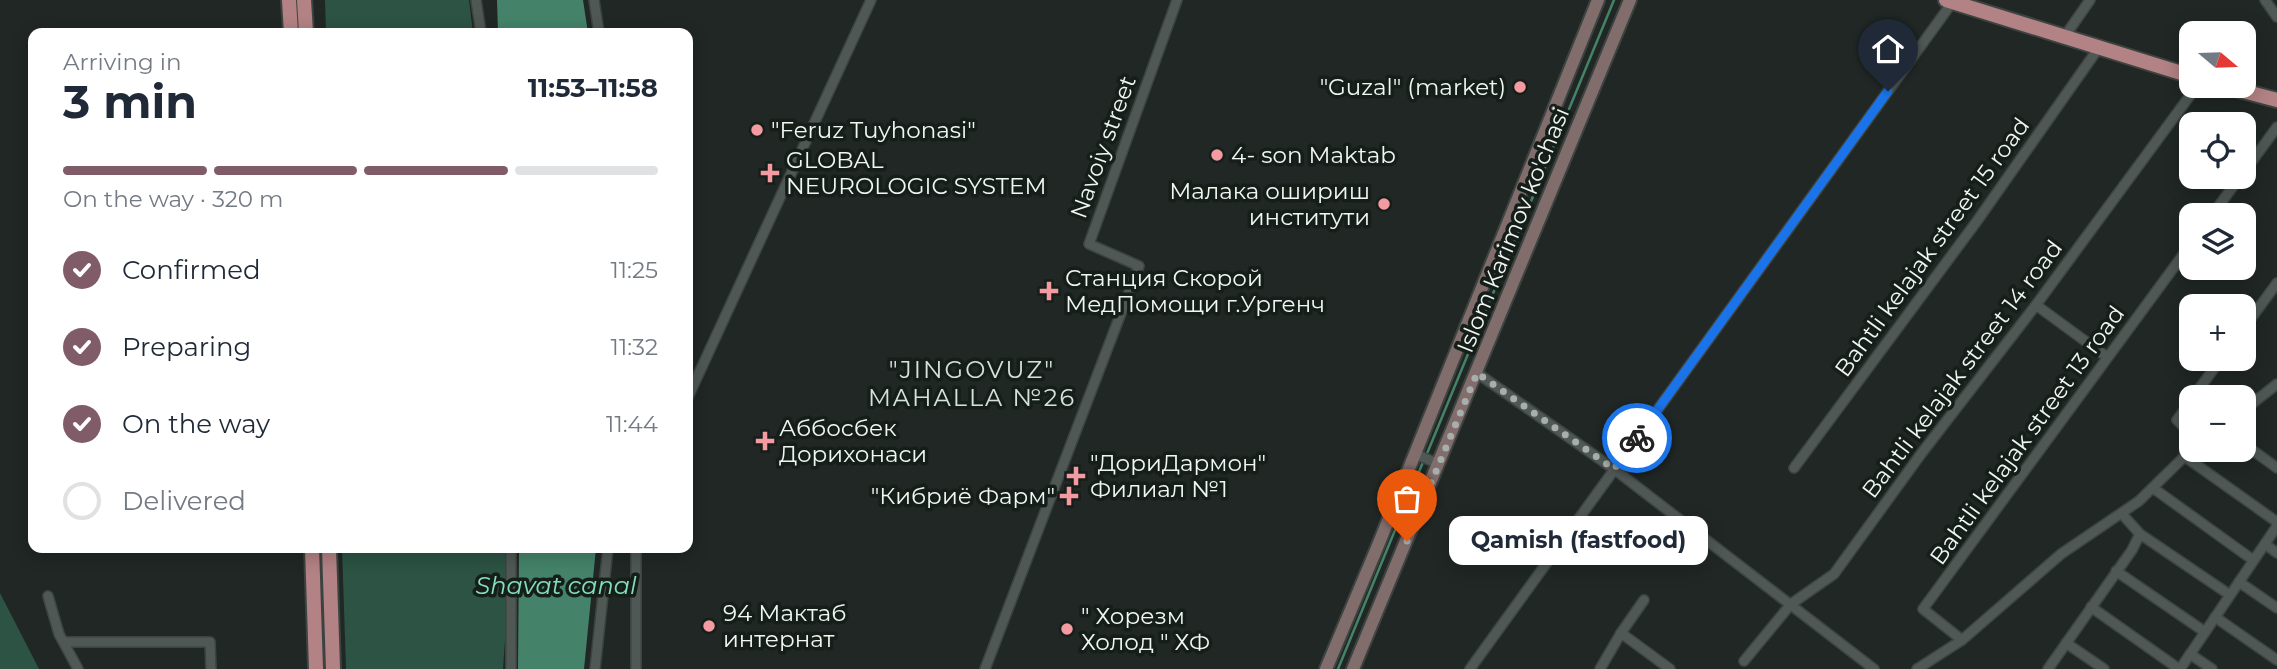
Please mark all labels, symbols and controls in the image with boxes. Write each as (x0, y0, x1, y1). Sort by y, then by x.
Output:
pin (1858, 19, 1918, 91)
north arrow (2179, 21, 2256, 98)
map controls (2179, 21, 2256, 462)
icon: home (1869, 30, 1907, 68)
text: Arriving in (63, 48, 182, 76)
text: 11:53–11:58 (528, 72, 658, 104)
street label: Navoiy street (1064, 72, 1142, 222)
text: 3 min (63, 73, 197, 130)
place label: "Guzal" (market) (1320, 73, 1506, 101)
marker: "Guzal" (market) (1512, 79, 1528, 95)
street label: Islom Karimov ko'chasi (1451, 103, 1575, 357)
street label: Bahtli kelajak street 15 road (1829, 112, 2035, 382)
button: locate (2179, 112, 2256, 189)
place label: "Feruz Tuyhonasi" (771, 116, 976, 144)
marker: "Feruz Tuyhonasi" (749, 122, 765, 138)
place label: 4- son Maktab (1231, 141, 1396, 169)
place label: GLOBAL NEUROLOGIC SYSTEM (786, 146, 1046, 200)
marker: 4- son Maktab (1209, 147, 1225, 163)
marker: GLOBAL NEUROLOGIC SYSTEM (760, 163, 780, 183)
place label: Малака ошириш институти (1169, 177, 1370, 231)
text: On the way · 320 m (63, 185, 283, 213)
marker: Малака ошириш институти (1376, 196, 1392, 212)
button: layers (2179, 203, 2256, 280)
street label: Bahtli kelajak street 14 road (1856, 235, 2068, 503)
icon: check (63, 251, 101, 289)
text: Confirmed (122, 254, 261, 286)
text: 11:25 (610, 256, 658, 284)
place label: Станция Скорой МедПомощи г.Ургенч (1065, 264, 1325, 318)
marker: Станция Скорой МедПомощи г.Ургенч (1039, 281, 1059, 301)
button: + (2179, 294, 2256, 371)
street label: Bahtli kelajak street 13 road (1924, 300, 2130, 570)
icon: check (63, 328, 101, 366)
text: Preparing (122, 331, 251, 363)
text: 11:32 (611, 333, 658, 361)
district label: "JINGOVUZ" MAHALLA №26 (868, 355, 1076, 412)
button: − (2179, 385, 2256, 462)
courier (1602, 403, 1672, 473)
icon: check (63, 405, 101, 443)
text: On the way (122, 408, 270, 440)
text: 11:44 (606, 410, 658, 438)
place label: Аббосбек Дорихонаси (779, 414, 927, 468)
icon: bike (1618, 419, 1656, 457)
marker: Аббосбек Дорихонаси (757, 433, 773, 449)
place label: "ДориДармон" Филиал №1 (1090, 449, 1266, 503)
marker: "ДориДармон" Филиал №1 (1068, 468, 1084, 484)
pin (1377, 469, 1437, 541)
icon: bag (1388, 480, 1426, 518)
place label: "Кибриё Фарм" (871, 482, 1055, 510)
text: Delivered (122, 485, 246, 517)
marker: "Кибриё Фарм" (1061, 488, 1077, 504)
callout: Qamish (fastfood) (1449, 516, 1708, 566)
text: Qamish (fastfood) (1471, 526, 1686, 554)
water label: Shavat canal (476, 571, 637, 600)
place label: 94 Мактаб интернат (723, 599, 846, 653)
place label: " Хорезм Холод " ХФ (1081, 602, 1210, 656)
marker: 94 Мактаб интернат (701, 618, 717, 634)
marker: " Хорезм Холод " ХФ (1059, 621, 1075, 637)

